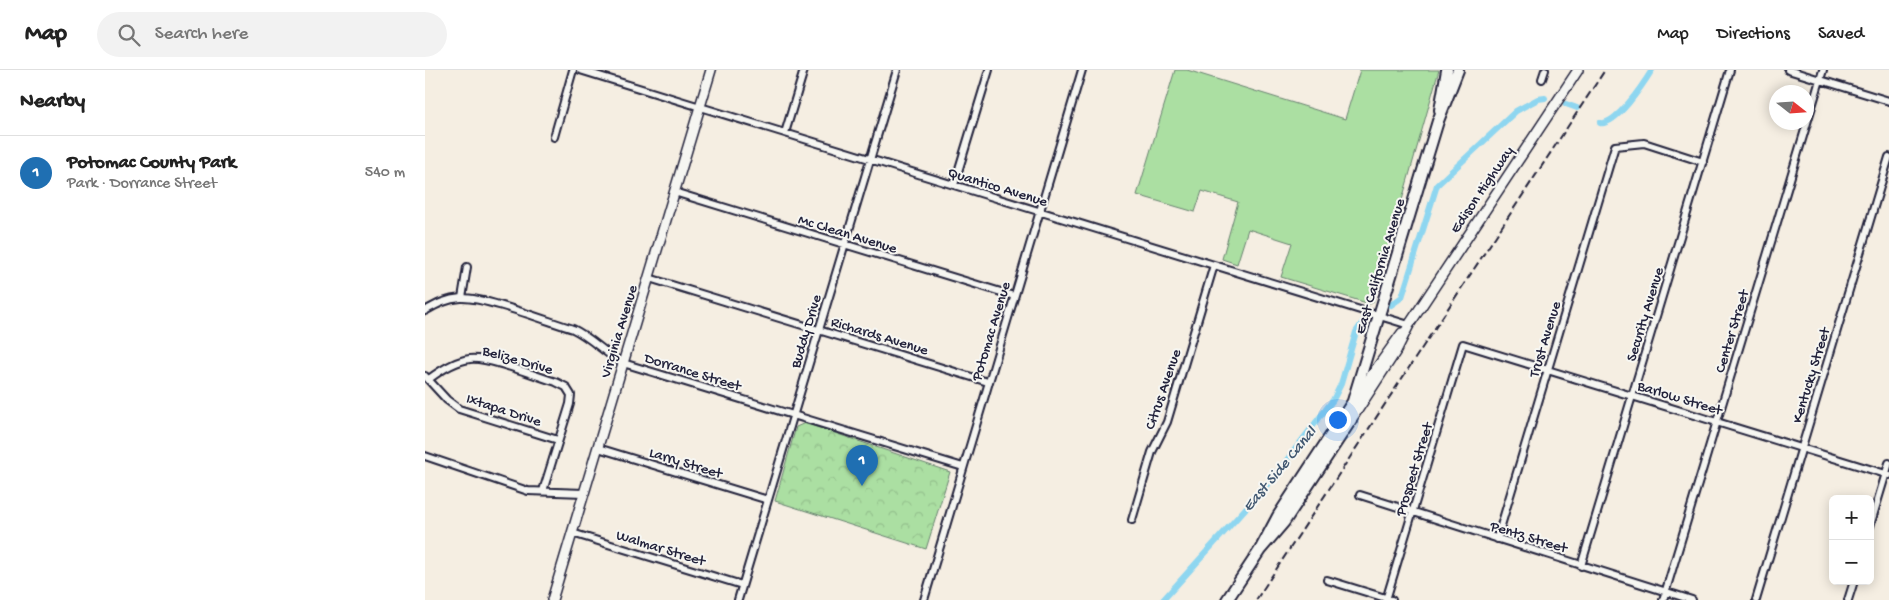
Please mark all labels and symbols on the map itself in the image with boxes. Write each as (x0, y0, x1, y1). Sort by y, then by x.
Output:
north arrow (1769, 85, 1814, 130)
street label: Edison Highway (1447, 143, 1519, 237)
street label: Quantico Avenue (945, 164, 1050, 212)
street label: East California Avenue (1352, 196, 1410, 337)
street label: Mc Clean Avenue (796, 211, 899, 259)
street label: Security Avenue (1623, 265, 1669, 364)
street label: Potomac Avenue (968, 280, 1016, 384)
street label: Virginia Avenue (597, 283, 643, 381)
street label: Center Street (1712, 286, 1755, 375)
street label: Buddy Drive (787, 292, 827, 371)
street label: Trust Avenue (1526, 299, 1566, 381)
street label: Richards Avenue (829, 314, 931, 360)
street label: Kentucky Street (1789, 324, 1836, 426)
street label: Belize Drive (479, 342, 555, 380)
street label: Citrus Avenue (1142, 347, 1186, 432)
street label: Dorrance Street (641, 349, 745, 397)
street label: Barlow Street (1634, 377, 1726, 421)
street label: Ixtapa Drive (464, 390, 543, 432)
your location (1325, 407, 1351, 433)
street label: Prospect Street (1392, 419, 1438, 519)
water label: East Side Canal (1240, 423, 1323, 517)
street label: Larry Street (647, 444, 726, 484)
pin: 1 (846, 445, 878, 486)
street label: Pentz Street (1487, 517, 1571, 559)
street label: Walmar Street (614, 527, 709, 572)

